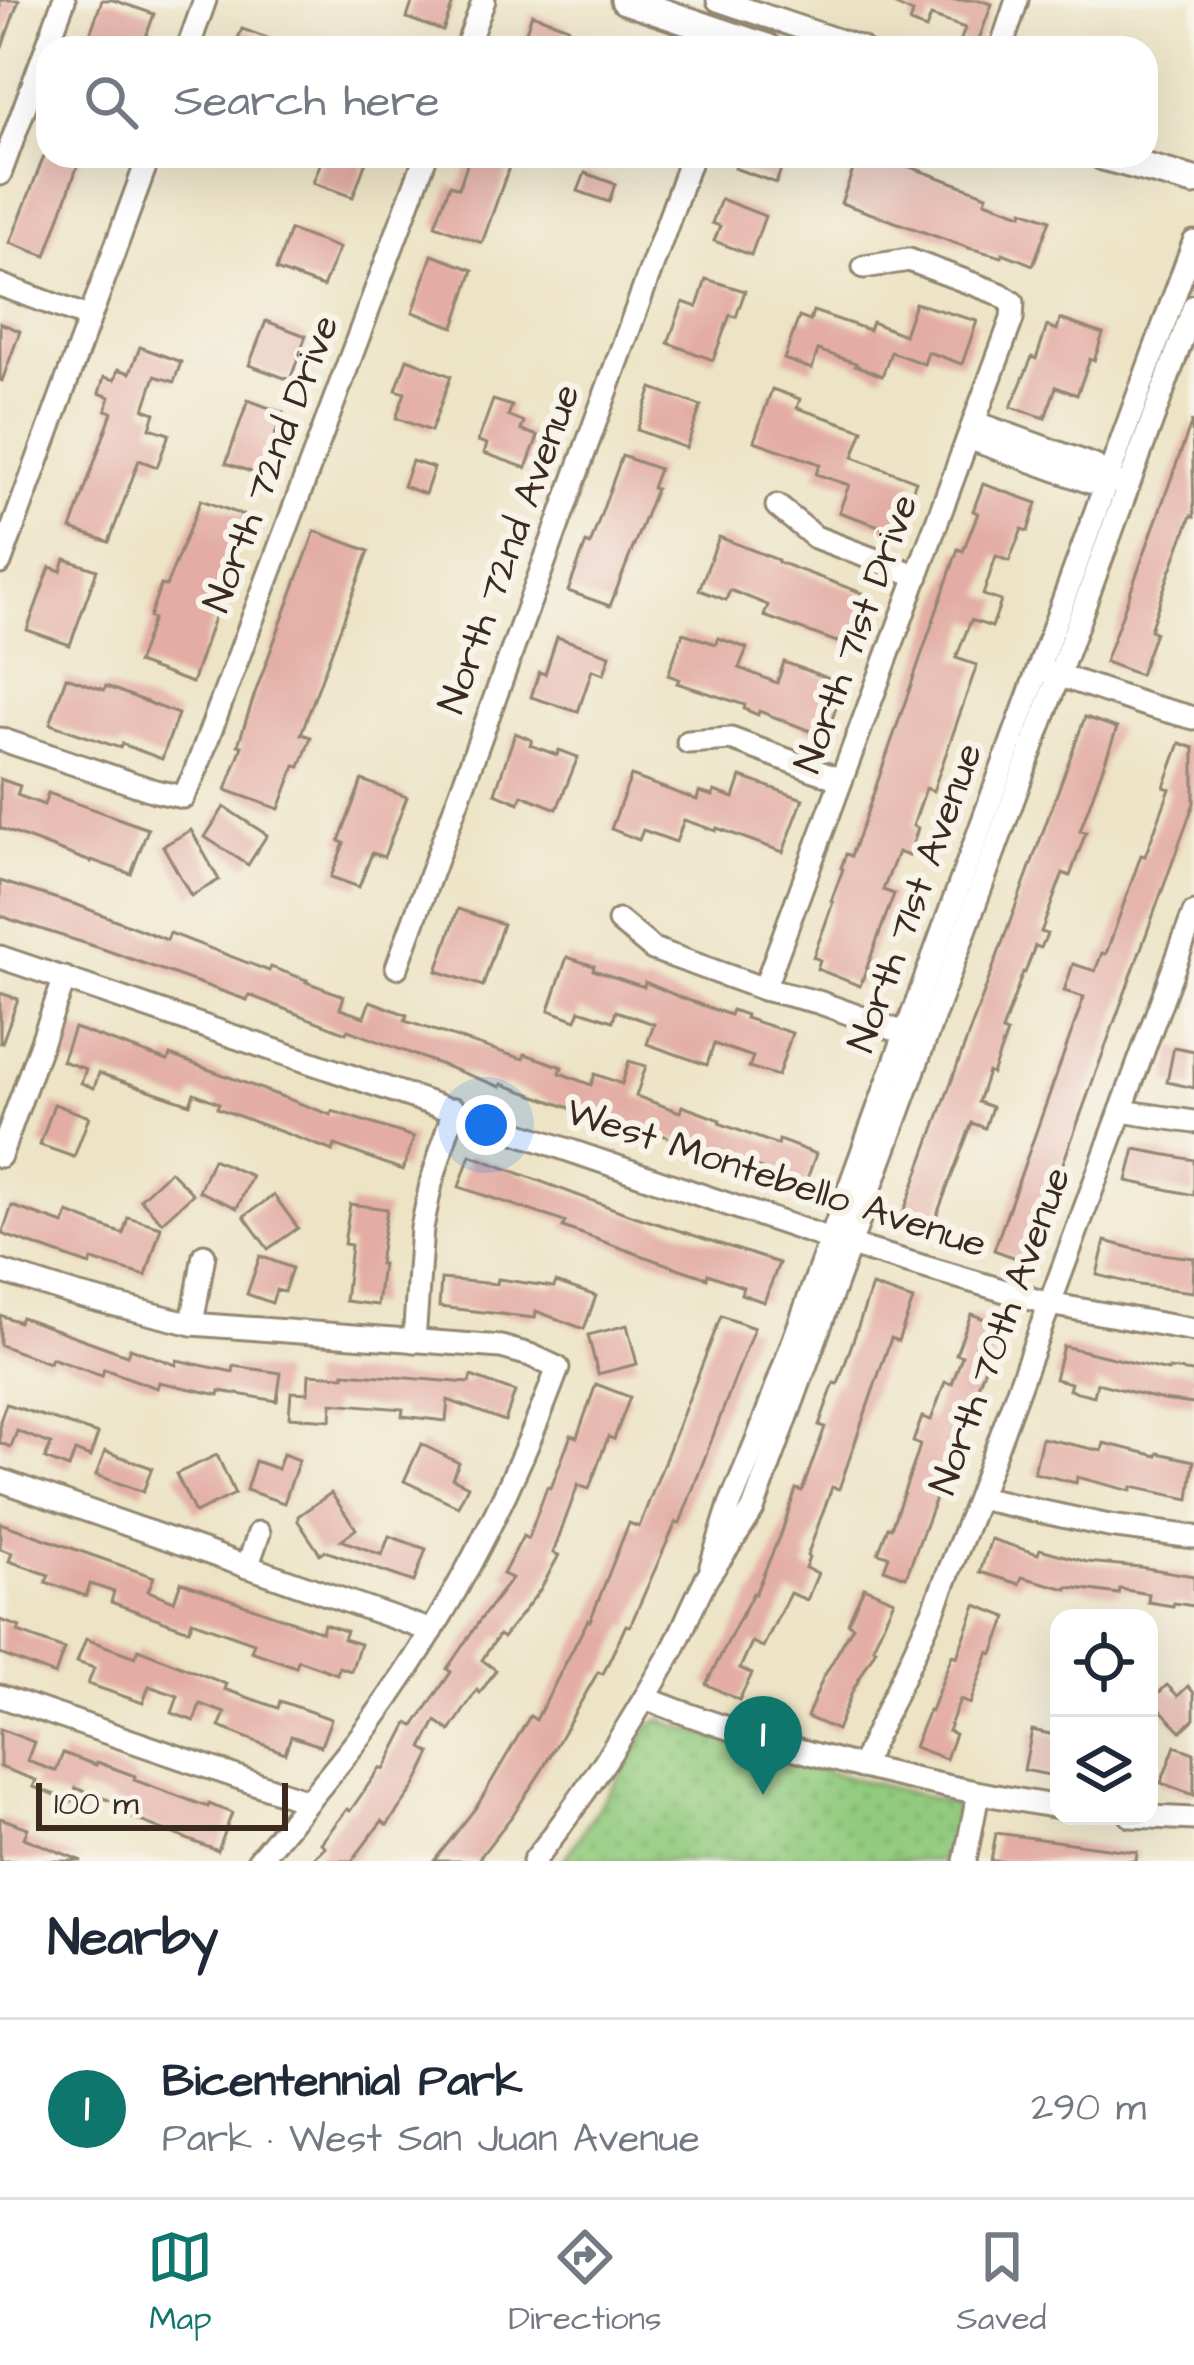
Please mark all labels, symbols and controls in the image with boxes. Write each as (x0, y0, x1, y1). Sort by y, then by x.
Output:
search box (36, 36, 1158, 168)
icon: search (78, 69, 144, 135)
text: Search here (174, 71, 440, 133)
street label: North 72nd Drive (191, 308, 353, 620)
street label: North 72nd Avenue (425, 377, 595, 721)
street label: North 71st Drive (782, 487, 932, 781)
street label: North 71st Avenue (835, 736, 997, 1060)
street label: West Montebello Avenue (559, 1086, 993, 1272)
your location (456, 1095, 516, 1155)
street label: North 70th Avenue (917, 1160, 1085, 1502)
map controls (1050, 1609, 1158, 1825)
button: locate (1050, 1609, 1158, 1717)
pin: 1 (724, 1696, 802, 1795)
button: layers (1050, 1717, 1158, 1825)
scale bar (36, 1777, 288, 1830)
text: 100 m (54, 1781, 139, 1827)
text: Nearby (48, 1904, 218, 1975)
text: Bicentennial Park (162, 2051, 523, 2113)
text: 1 (85, 2082, 90, 2136)
text: 290 m (1031, 2082, 1146, 2136)
text: Park · West San Juan Avenue (162, 2113, 700, 2167)
tab: Map (147, 2224, 213, 2342)
tab: Directions (508, 2224, 662, 2342)
tab: Saved (957, 2224, 1047, 2342)

